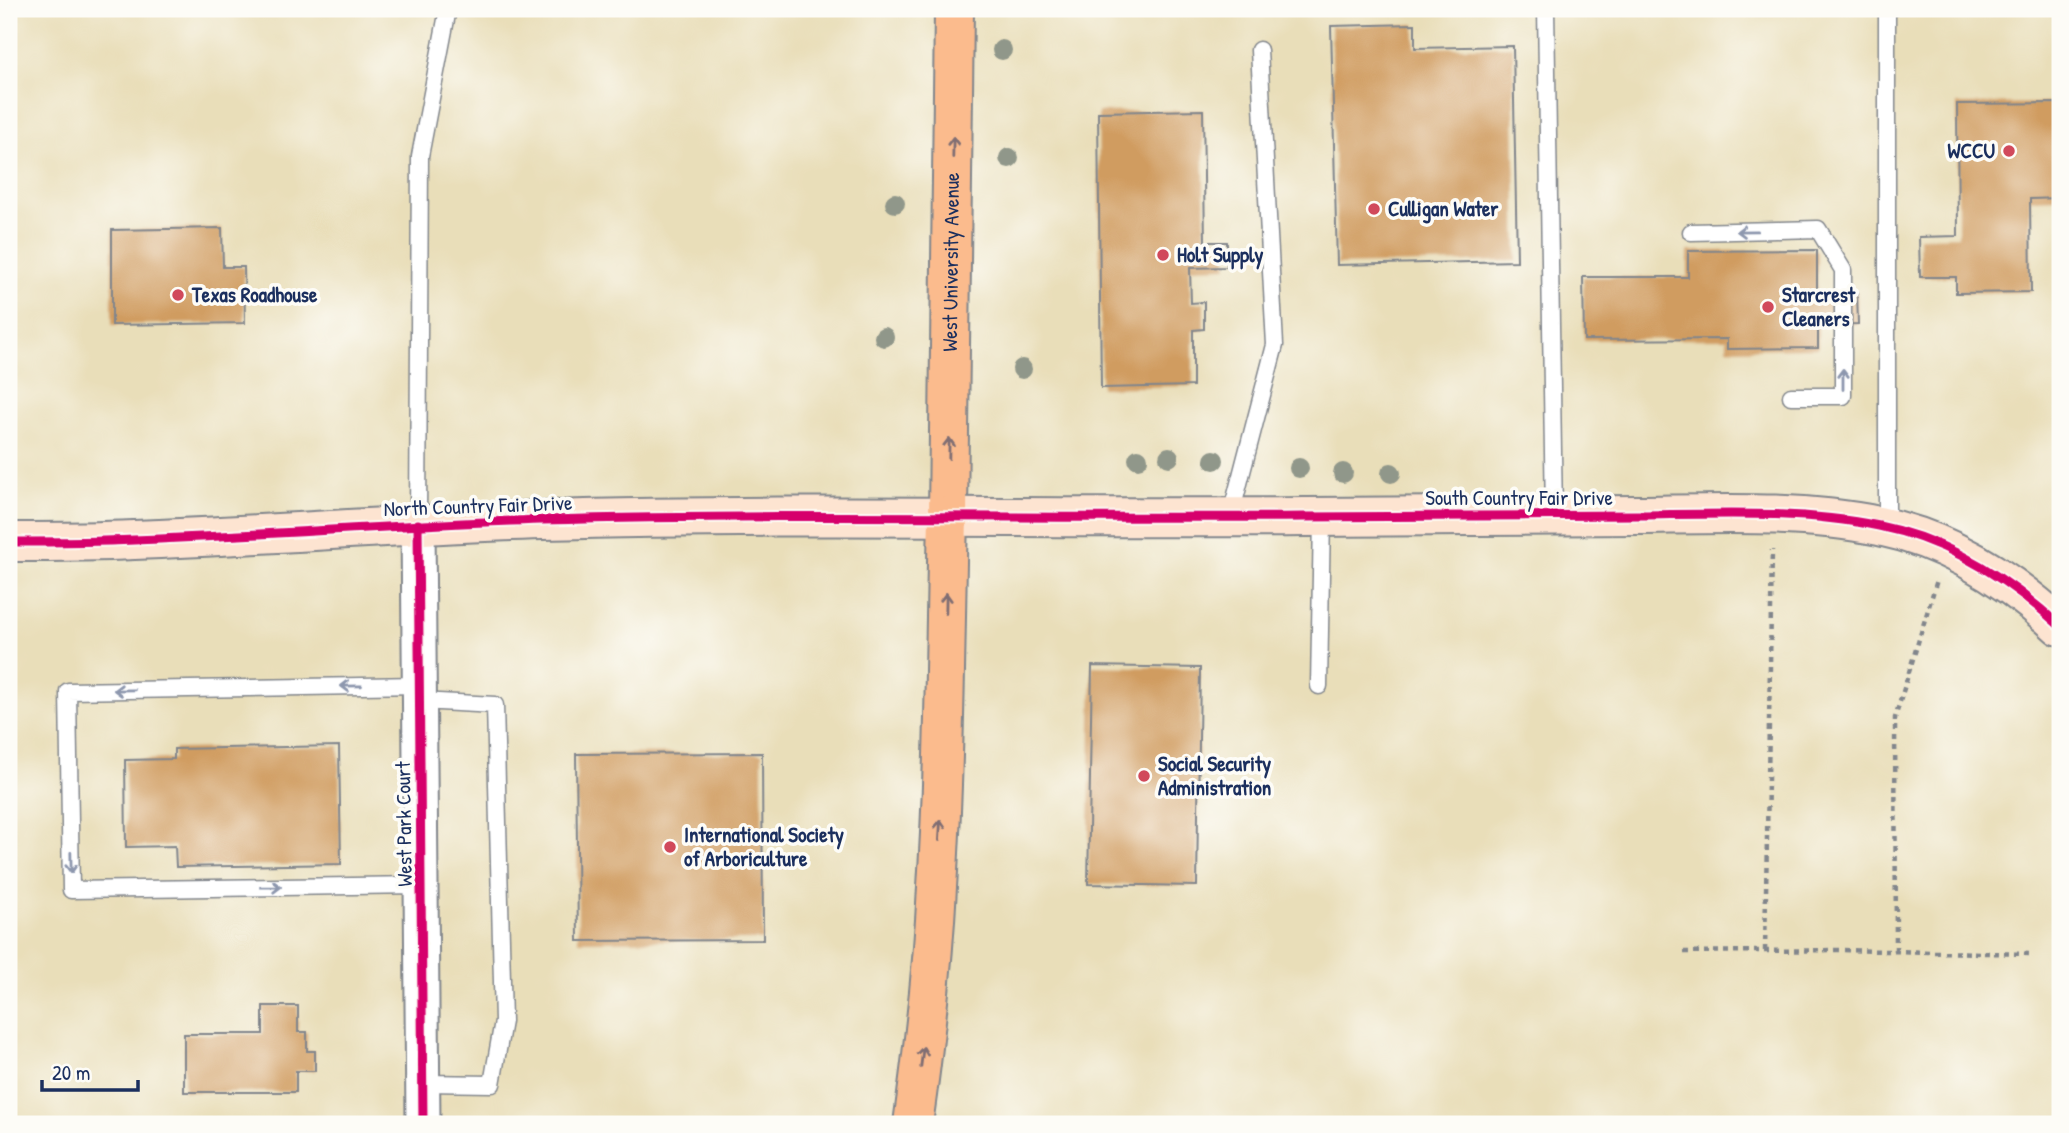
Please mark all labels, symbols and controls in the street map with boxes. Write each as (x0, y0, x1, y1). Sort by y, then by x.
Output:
one-way arrow (946, 136, 960, 159)
place label: WCCU (1947, 136, 1995, 165)
marker: WCCU (2001, 143, 2017, 159)
street label: West University Avenue (935, 172, 966, 352)
place label: Culligan Water (1388, 194, 1499, 224)
marker: Culligan Water (1366, 201, 1382, 217)
one-way arrow (1736, 224, 1759, 238)
place label: Holt Supply (1177, 240, 1264, 270)
marker: Holt Supply (1155, 247, 1171, 263)
place label: Texas Roadhouse (191, 280, 318, 309)
place label: Starcrest Cleaners (1782, 280, 1856, 333)
marker: Texas Roadhouse (170, 287, 186, 303)
marker: Starcrest Cleaners (1760, 299, 1776, 315)
one-way arrow (1836, 368, 1850, 391)
one-way arrow (942, 437, 956, 460)
street label: South Country Fair Drive (1425, 483, 1613, 512)
street label: North Country Fair Drive (383, 488, 573, 523)
one-way arrow (939, 591, 952, 614)
one-way arrow (340, 680, 363, 693)
one-way arrow (112, 683, 135, 697)
place label: Social Security Administration (1158, 749, 1271, 802)
street label: West Park Court (388, 760, 419, 887)
marker: Social Security Administration (1136, 768, 1152, 784)
one-way arrow (934, 819, 947, 842)
place label: International Society of Arboriculture (684, 820, 844, 873)
marker: International Society of Arboriculture (662, 839, 678, 855)
one-way arrow (64, 851, 78, 874)
one-way arrow (260, 880, 283, 894)
one-way arrow (916, 1046, 929, 1069)
scale bar (42, 1049, 138, 1093)
text: 20 m (52, 1058, 90, 1087)

